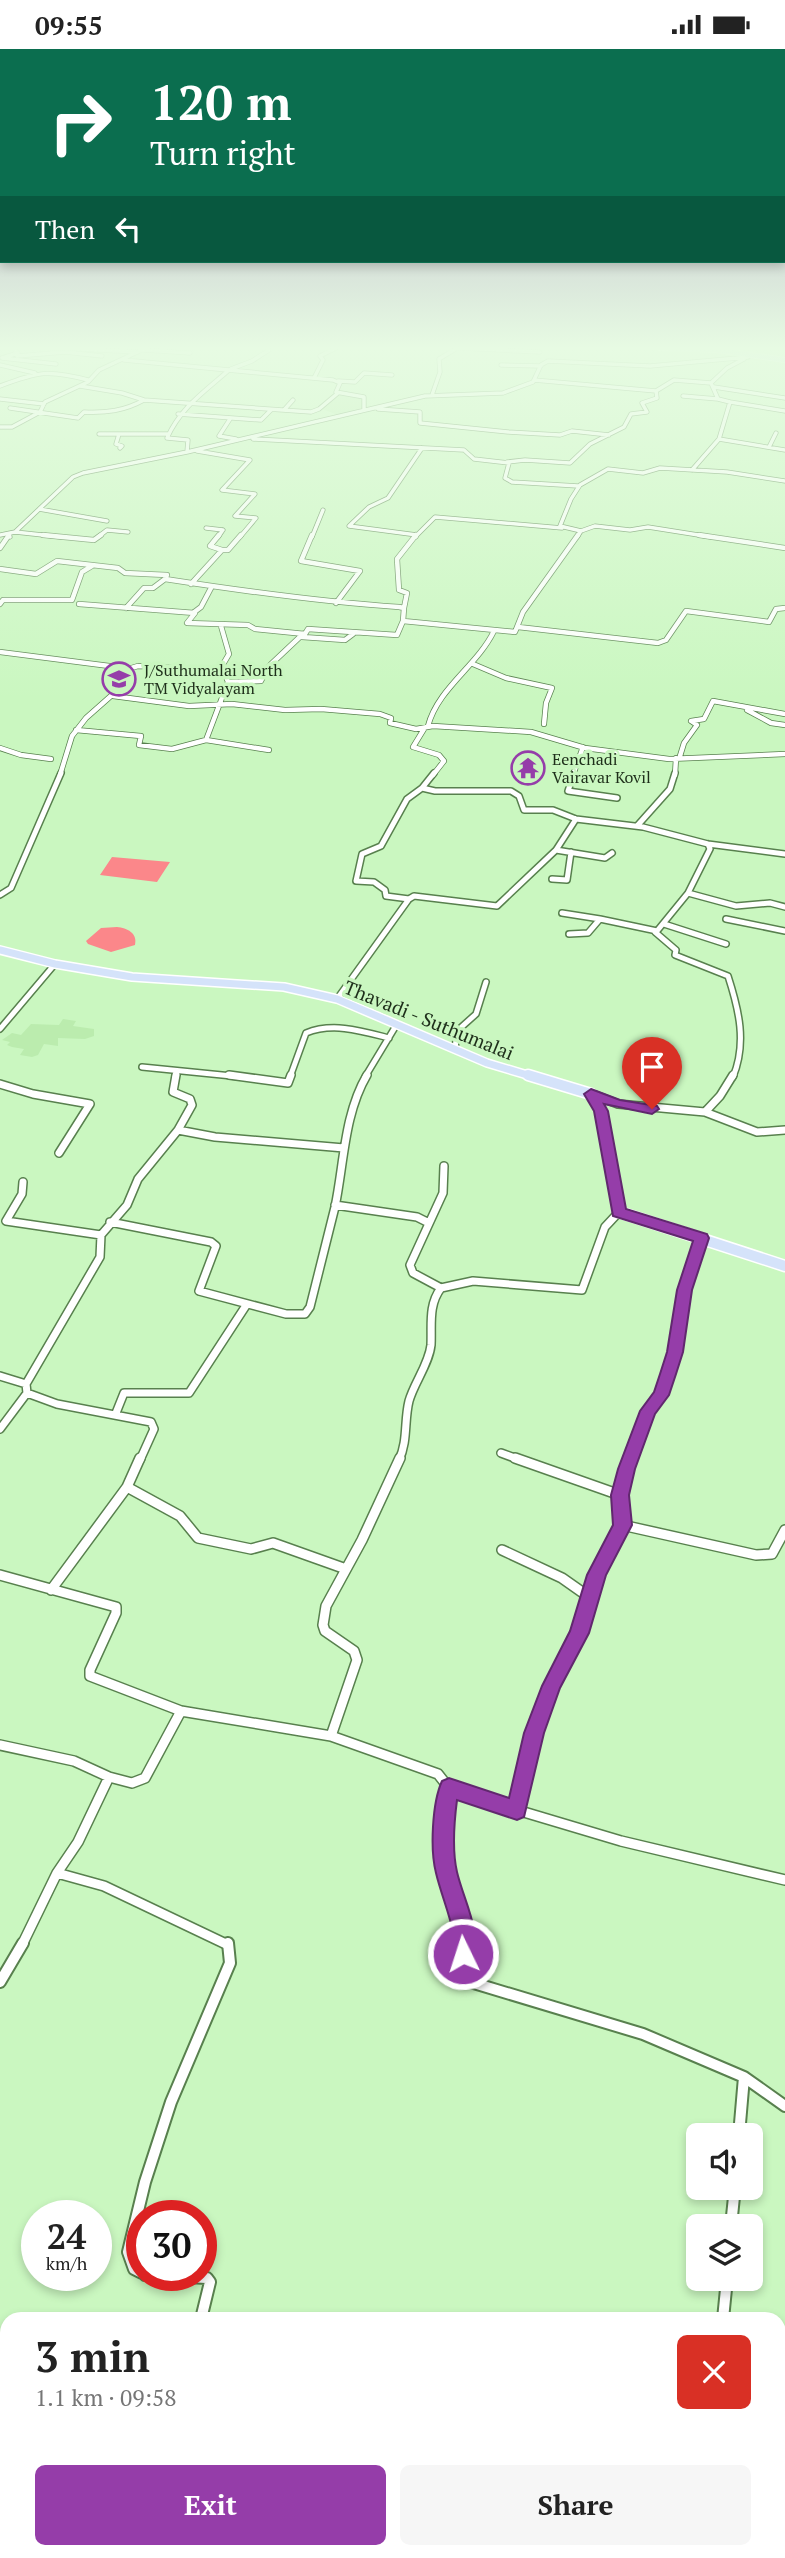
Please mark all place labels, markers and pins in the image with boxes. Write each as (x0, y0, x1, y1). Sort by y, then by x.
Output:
place label: J/Suthumalai North TM Vidyalayam (144, 659, 283, 699)
school or university icon: J/Suthumalai North TM Vidyalayam (100, 660, 138, 698)
place label: Eenchadi Vairavar Kovil (552, 748, 651, 788)
temple icon: Eenchadi Vairavar Kovil (509, 749, 547, 787)
pin (622, 1037, 682, 1109)

